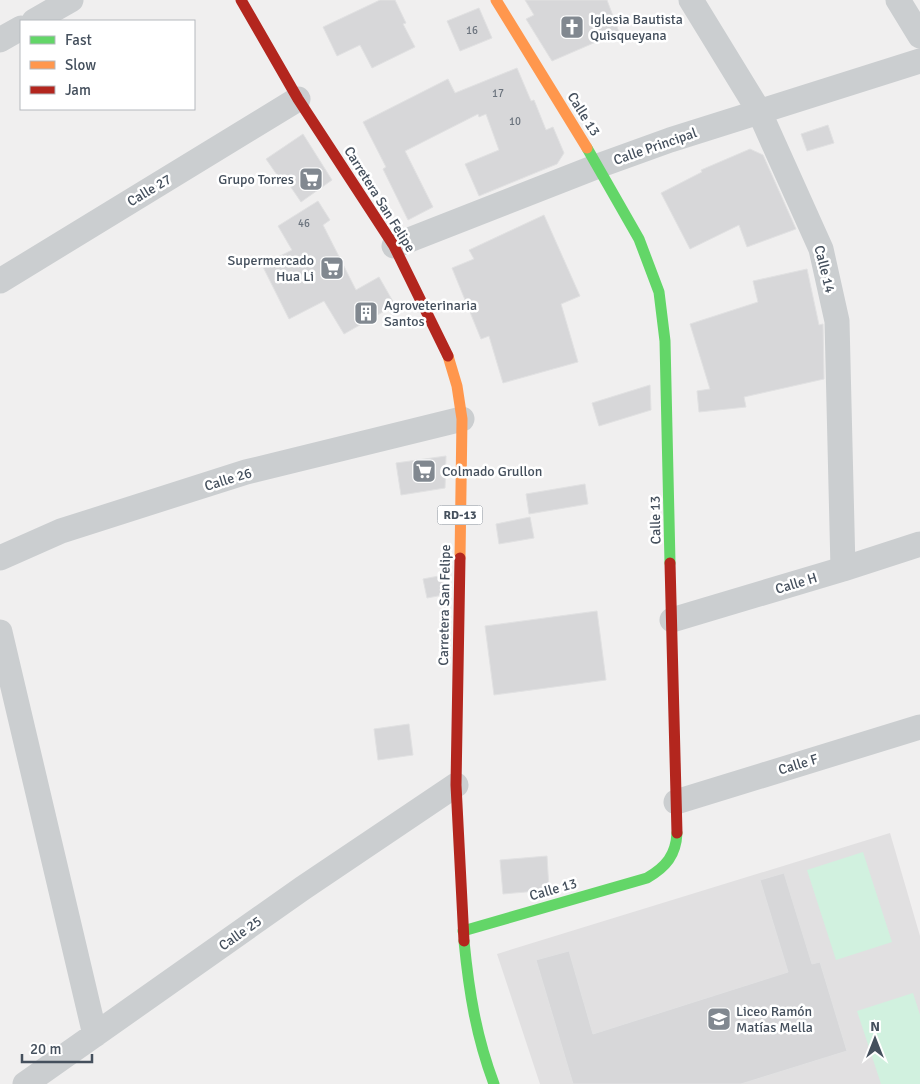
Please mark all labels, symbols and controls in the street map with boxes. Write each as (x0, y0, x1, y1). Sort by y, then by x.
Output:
place label: Iglesia Bautista Quisqueyana (590, 11, 683, 44)
church icon: Iglesia Bautista Quisqueyana (559, 14, 585, 40)
legend (20, 20, 195, 110)
house number: 16 (466, 24, 478, 37)
text: Fast (65, 31, 92, 49)
text: Slow (65, 56, 96, 74)
text: Jam (65, 81, 91, 99)
house number: 17 (492, 87, 504, 100)
street label: Calle 13 (563, 89, 604, 139)
house number: 10 (509, 115, 521, 128)
street label: Calle Principal (611, 124, 699, 169)
street label: Carretera San Felipe (340, 143, 419, 255)
supermarket icon: Grupo Torres (298, 166, 324, 192)
street label: Calle 27 (124, 171, 174, 210)
place label: Grupo Torres (218, 171, 294, 188)
house number: 46 (298, 217, 310, 230)
street label: Calle 14 (810, 243, 839, 295)
place label: Supermercado Hua Li (228, 252, 314, 285)
supermarket icon: Supermercado Hua Li (319, 255, 345, 281)
place label: Agroveterinaria Santos (384, 297, 477, 330)
building icon: Agroveterinaria Santos (353, 300, 379, 326)
supermarket icon: Colmado Grullon (411, 458, 437, 484)
place label: Colmado Grullon (442, 463, 542, 480)
street label: Calle 26 (202, 464, 254, 495)
street label: Calle 13 (647, 496, 664, 544)
road number: RD-13 (438, 506, 482, 524)
street label: Carretera San Felipe (435, 544, 454, 666)
street label: Calle H (773, 569, 819, 598)
street label: Calle F (776, 750, 820, 779)
street label: Calle 13 (527, 875, 579, 904)
street label: Calle 25 (216, 913, 265, 954)
place label: Liceo Ramón Matías Mella (736, 1003, 813, 1036)
school or university icon: Liceo Ramón Matías Mella (706, 1006, 732, 1032)
north arrow (850, 1014, 900, 1064)
text: N (870, 1018, 880, 1035)
scale bar (22, 1032, 92, 1064)
text: 20 m (30, 1040, 61, 1058)

